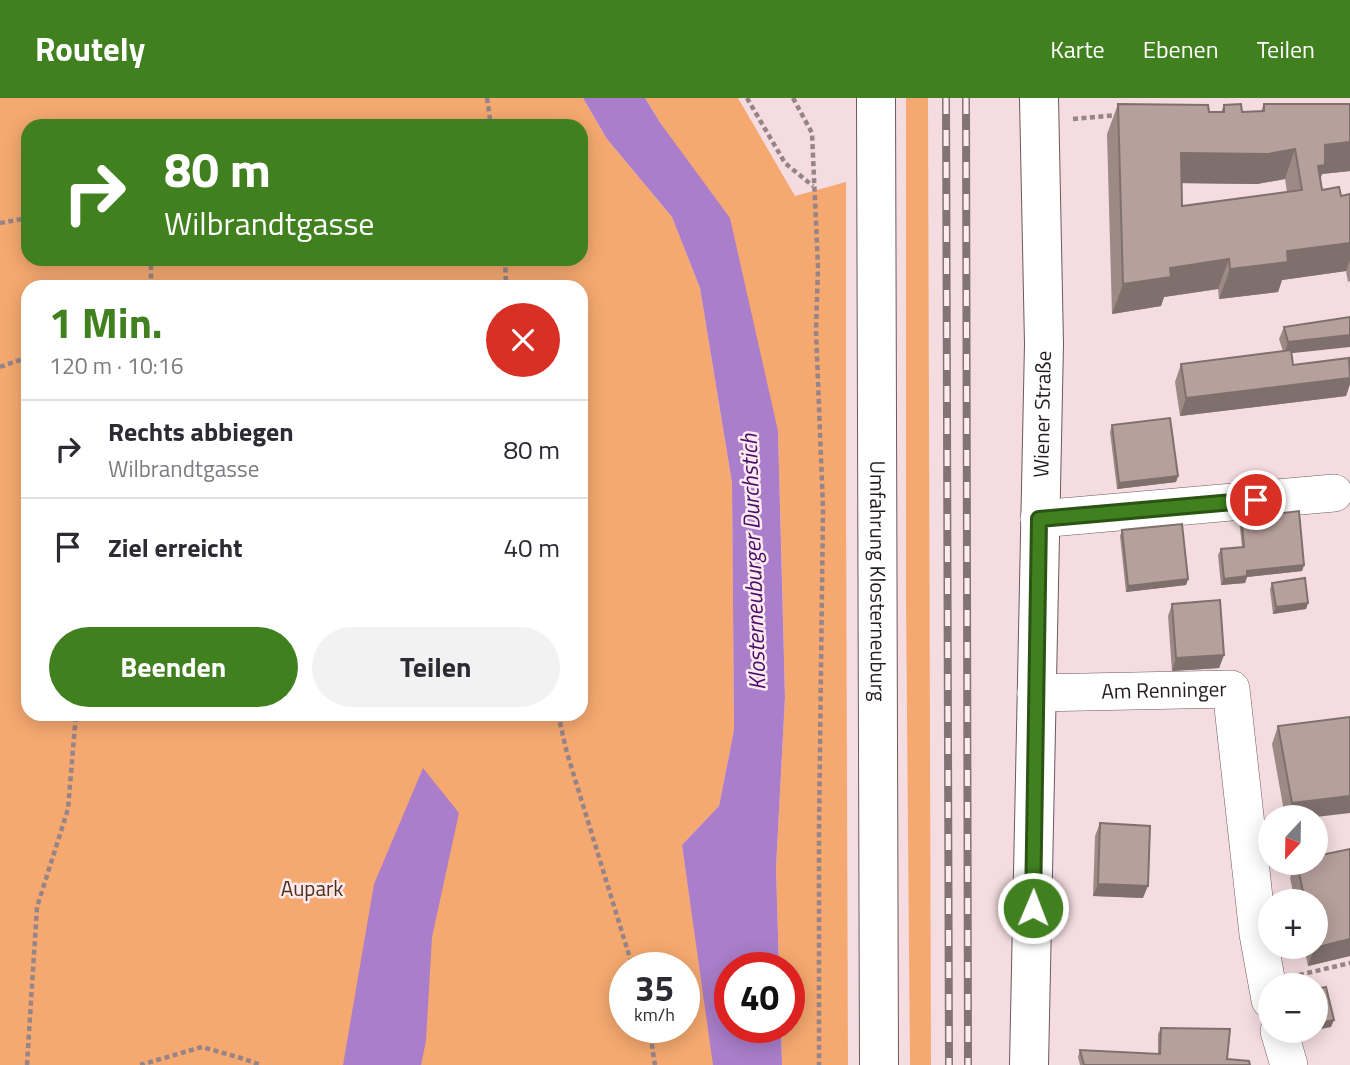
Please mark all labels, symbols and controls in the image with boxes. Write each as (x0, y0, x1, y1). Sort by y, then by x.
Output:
text: Routely (35, 24, 145, 74)
text: Karte (1050, 31, 1105, 67)
text: Ebenen (1143, 31, 1219, 67)
text: Teilen (1257, 31, 1315, 67)
text: 80 m (164, 131, 271, 206)
icon: right (49, 147, 140, 238)
text: Wilbrandtgasse (164, 199, 374, 247)
text: 1 Min. (49, 290, 163, 354)
button: close (486, 303, 560, 377)
text: 120 m · 10:16 (49, 348, 184, 383)
street label: Wiener Straße (1024, 350, 1059, 478)
text: Rechts abbiegen (108, 412, 294, 451)
icon: right (49, 430, 87, 468)
text: 80 m (503, 430, 560, 469)
water label: Klosterneuburger Durchstich (731, 433, 774, 691)
text: Wilbrandtgasse (108, 451, 259, 486)
street label: Umfahrung Klosterneuburg (862, 460, 895, 702)
pin (1226, 470, 1286, 530)
icon: arrive (1237, 481, 1275, 519)
icon: arrive (49, 528, 87, 566)
text: Ziel erreicht (108, 528, 243, 567)
text: 40 m (503, 528, 560, 567)
button: Beenden (49, 627, 298, 707)
button: Teilen (312, 627, 560, 707)
street label: Am Renninger (1101, 672, 1227, 707)
north arrow (1258, 805, 1328, 875)
map controls (1258, 805, 1328, 1043)
position arrow (996, 871, 1070, 945)
park label: Aupark (281, 872, 343, 904)
button: + (1258, 889, 1328, 959)
speed limit sign: 40 (714, 952, 805, 1043)
text: 35 (635, 961, 674, 1015)
button: − (1258, 973, 1328, 1043)
text: km/h (634, 1001, 675, 1028)

